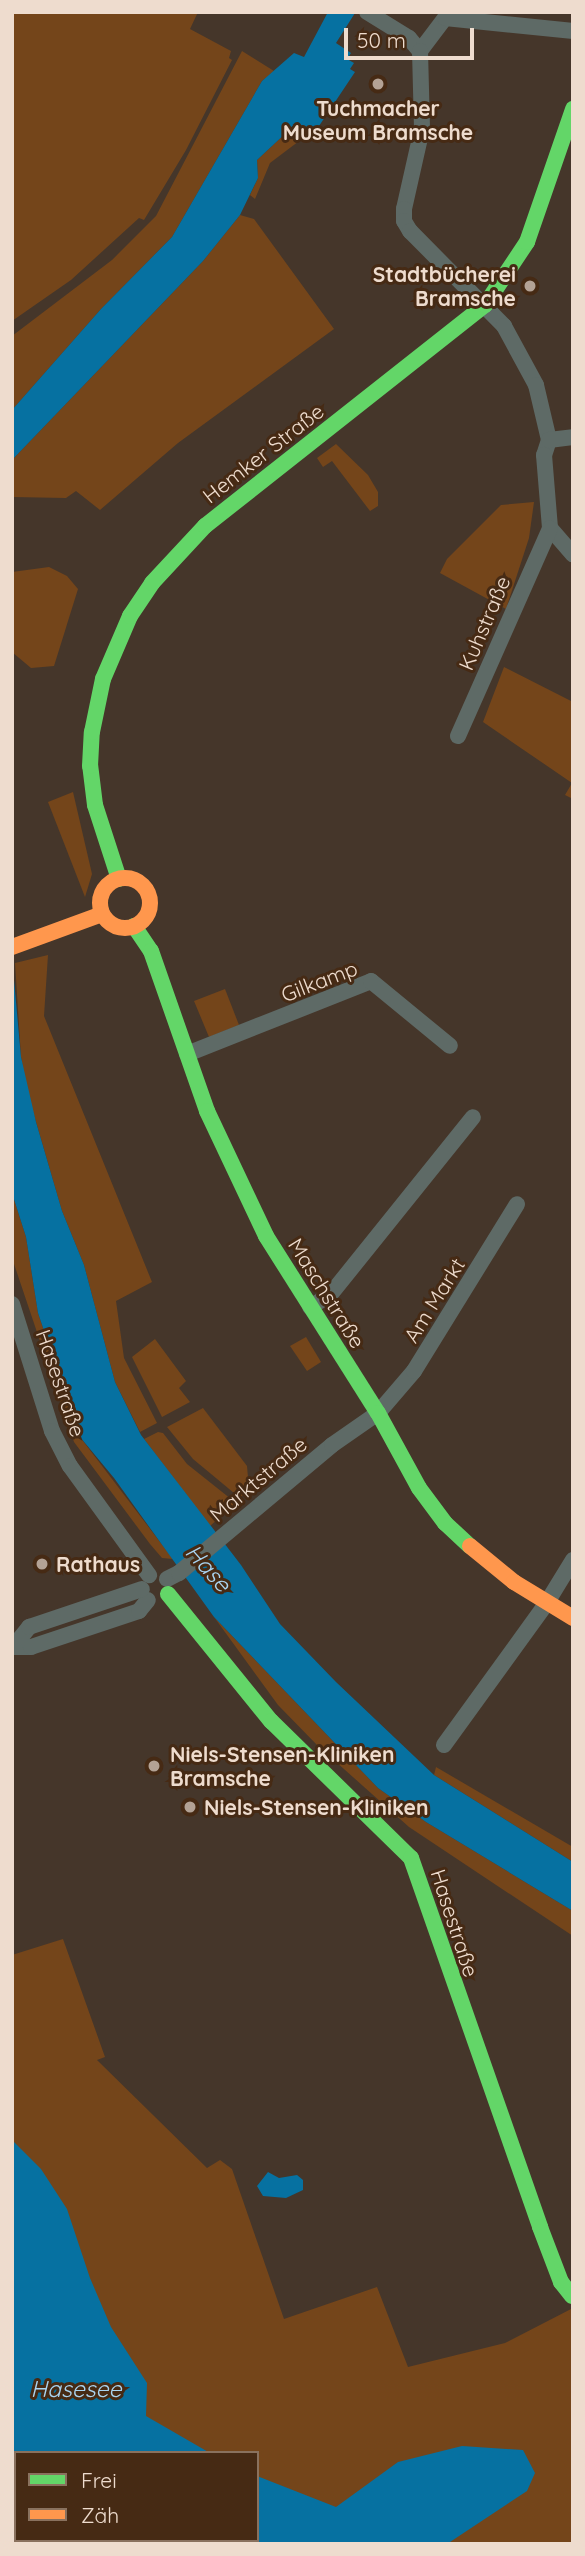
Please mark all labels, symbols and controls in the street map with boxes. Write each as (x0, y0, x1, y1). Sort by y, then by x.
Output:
scale bar (347, 14, 476, 58)
text: 50 m (357, 27, 406, 53)
marker: Tuchmacher Museum Bramsche (370, 76, 386, 92)
place label: Tuchmacher Museum Bramsche (283, 95, 473, 145)
place label: Stadtbücherei Bramsche (373, 261, 516, 311)
marker: Stadtbücherei Bramsche (522, 278, 538, 294)
street label: Hemker Straße (197, 398, 329, 508)
street label: Kuhstraße (453, 572, 515, 674)
street label: Gilkamp (277, 955, 361, 1007)
street label: Maschstraße (283, 1233, 371, 1353)
street label: Am Markt (398, 1253, 470, 1347)
street label: Hasestraße (31, 1326, 91, 1440)
street label: Marktstraße (204, 1431, 312, 1527)
water label: Hase (180, 1539, 236, 1597)
place label: Rathaus (56, 1551, 140, 1577)
marker: Rathaus (34, 1556, 50, 1572)
place label: Niels-Stensen-Kliniken Bramsche (170, 1741, 394, 1791)
marker: Niels-Stensen-Kliniken Bramsche (144, 1756, 164, 1776)
place label: Niels-Stensen-Kliniken (204, 1794, 428, 1820)
marker: Niels-Stensen-Kliniken (182, 1799, 198, 1815)
street label: Hasestraße (426, 1866, 484, 1980)
water label: Hasesee (30, 2375, 122, 2403)
legend (14, 2451, 259, 2542)
text: Frei (81, 2467, 117, 2493)
text: Zäh (81, 2502, 119, 2528)

